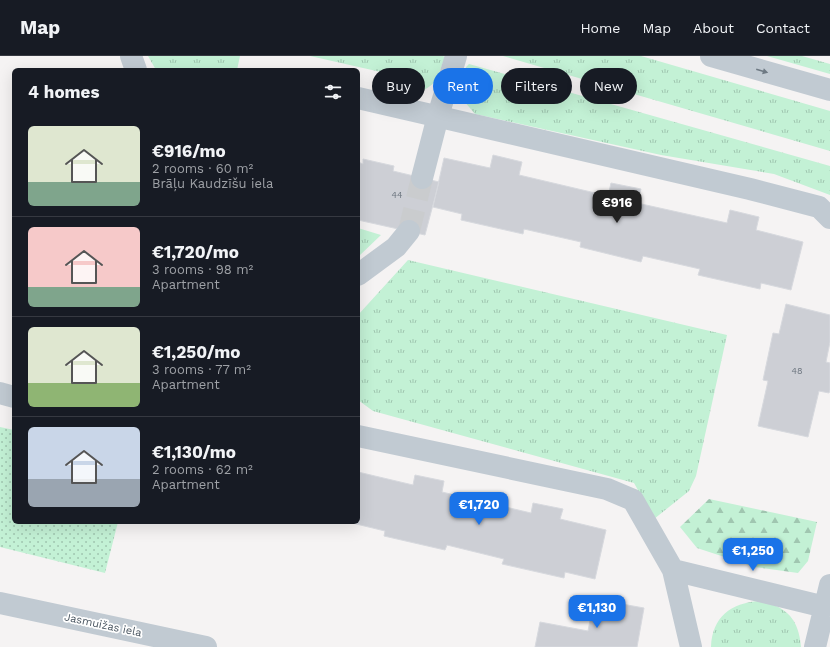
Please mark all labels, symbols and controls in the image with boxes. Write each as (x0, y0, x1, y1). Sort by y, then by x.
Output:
text: Map (20, 16, 60, 39)
text: Home (580, 20, 620, 36)
text: Map (642, 20, 671, 36)
text: About (693, 20, 734, 36)
text: Contact (756, 20, 810, 36)
chip: Buy (372, 68, 425, 104)
chip: Rent (433, 68, 493, 104)
chip: Filters (501, 68, 572, 104)
chip: New (580, 68, 637, 104)
one-way arrow (757, 68, 769, 74)
icon: filters (322, 81, 344, 103)
text: 4 homes (28, 82, 99, 102)
text: €916/mo (152, 141, 226, 161)
icon: home (60, 142, 108, 190)
text: 2 rooms · 60 m² (152, 161, 253, 176)
text: Brāļu Kaudzīšu iela (152, 176, 273, 191)
house number: 44 (392, 190, 403, 200)
pin: €916 (593, 190, 641, 224)
text: €916 (602, 195, 632, 210)
text: €1,720/mo (152, 242, 239, 262)
icon: home (60, 243, 108, 291)
text: 3 rooms · 98 m² (152, 262, 253, 277)
text: Apartment (152, 277, 220, 292)
text: €1,250/mo (152, 342, 240, 362)
icon: home (60, 343, 108, 391)
text: 3 rooms · 77 m² (152, 362, 251, 377)
house number: 48 (791, 366, 803, 376)
text: Apartment (152, 377, 220, 392)
text: €1,130/mo (152, 442, 236, 462)
icon: home (60, 443, 108, 491)
text: 2 rooms · 62 m² (152, 462, 253, 477)
text: Apartment (152, 477, 220, 492)
pin: €1,720 (446, 492, 512, 526)
text: €1,720 (458, 497, 500, 512)
pin: €1,250 (720, 538, 786, 572)
text: €1,250 (732, 543, 774, 558)
pin: €1,130 (564, 595, 630, 629)
text: €1,130 (578, 600, 616, 615)
street label: Jasmuižas iela (63, 610, 143, 640)

